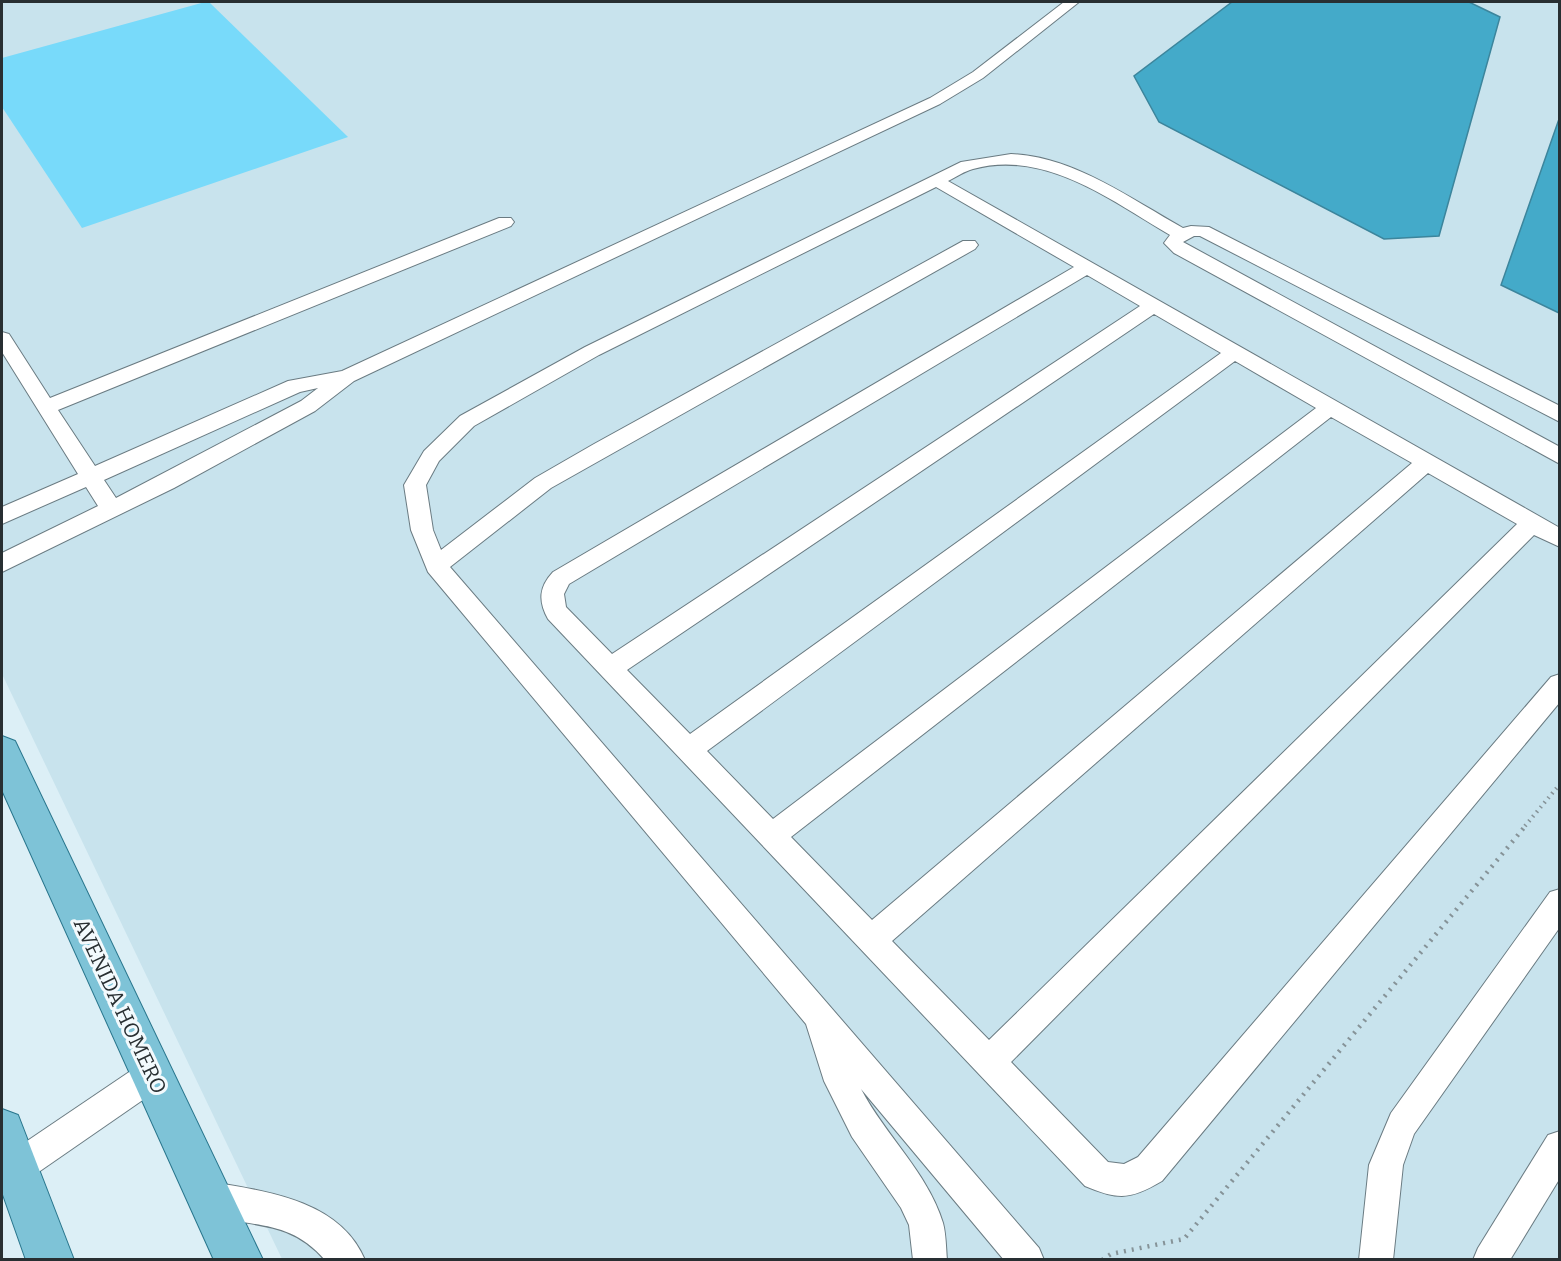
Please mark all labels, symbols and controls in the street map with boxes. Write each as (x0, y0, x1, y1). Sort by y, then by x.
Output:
street label: AVENIDA HOMERO (68, 914, 172, 1098)

